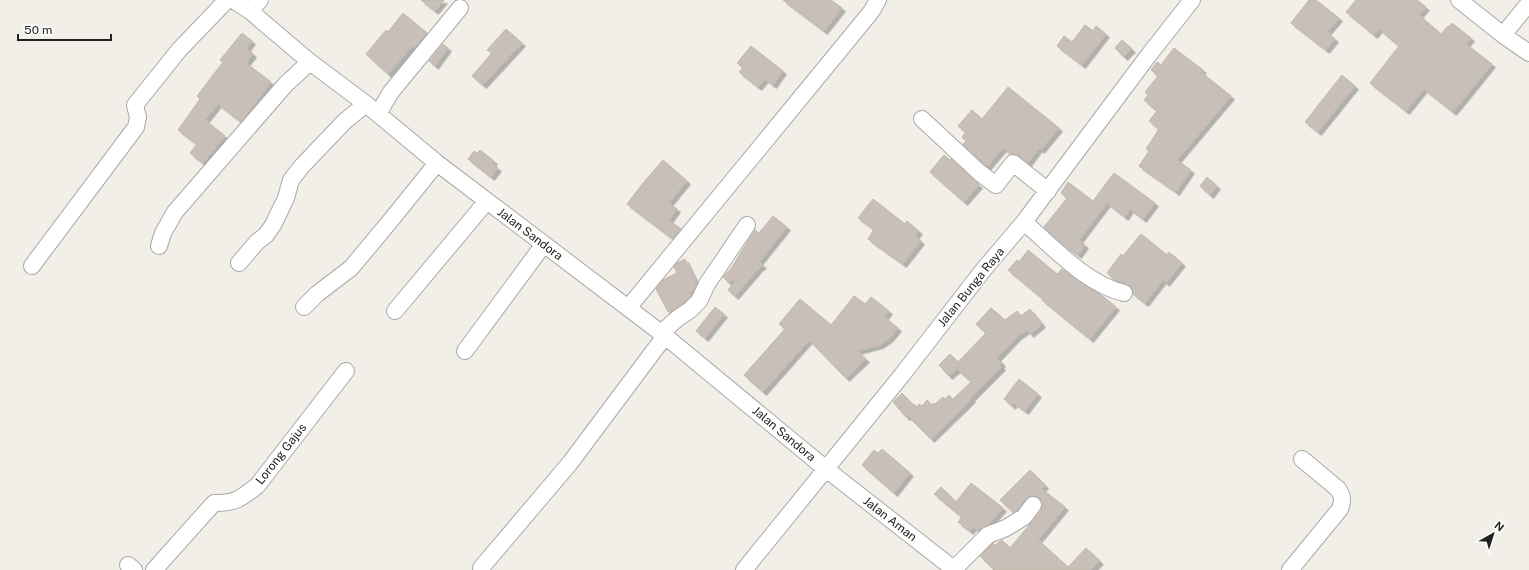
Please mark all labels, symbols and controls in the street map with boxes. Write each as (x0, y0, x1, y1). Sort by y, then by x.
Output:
scale bar (18, 16, 111, 42)
text: 50 m (24, 23, 52, 37)
street label: Jalan Sandora (495, 205, 565, 263)
street label: Jalan Bunga Raya (935, 245, 1007, 329)
street label: Jalan Sandora (750, 404, 818, 464)
street label: Lorong Gajus (253, 421, 309, 487)
street label: Jalan Aman (861, 494, 920, 544)
north arrow (1473, 514, 1513, 554)
text: N (1492, 519, 1506, 534)

